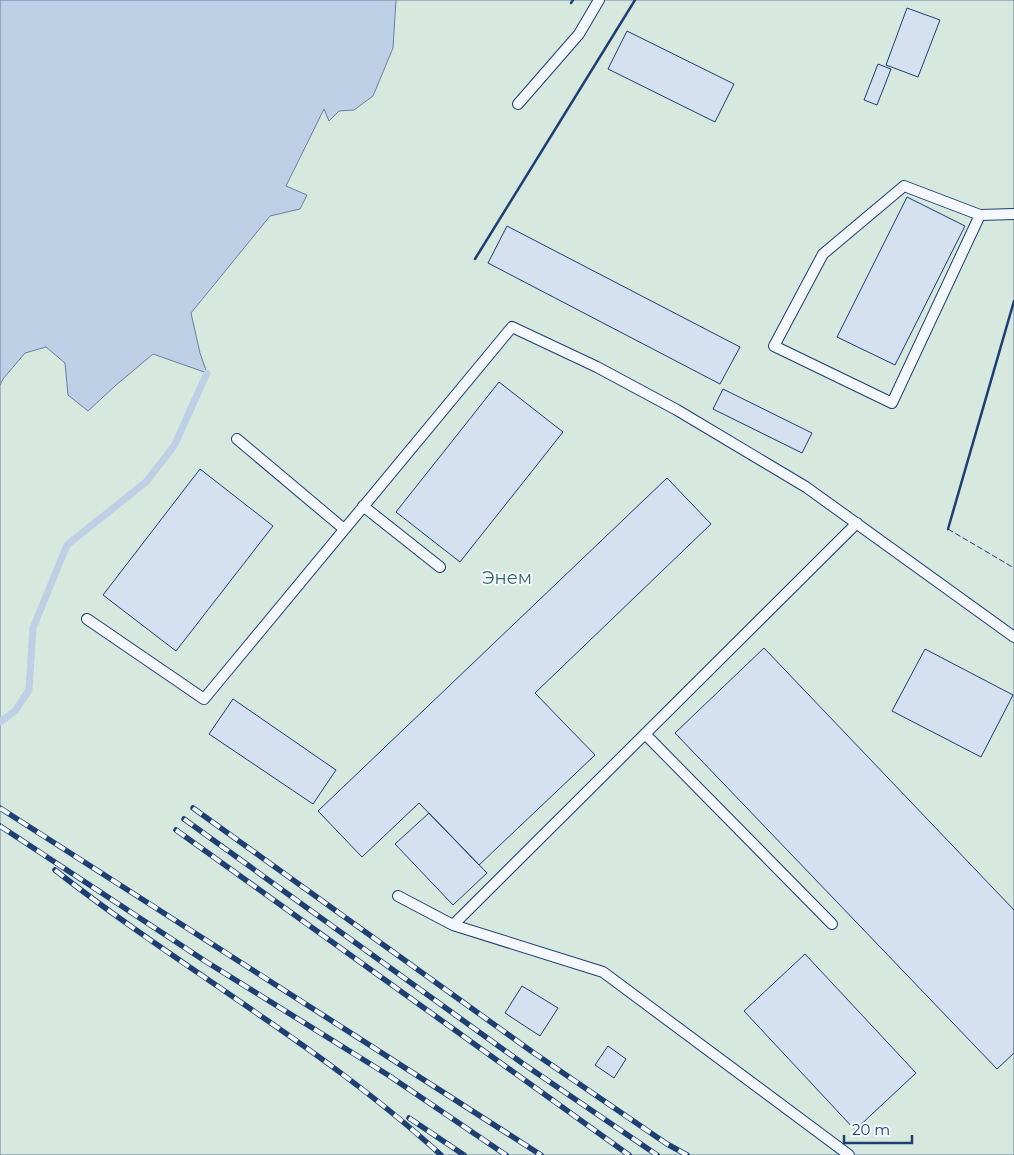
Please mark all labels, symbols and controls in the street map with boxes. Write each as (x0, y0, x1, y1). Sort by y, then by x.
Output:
park label: Энем (482, 567, 532, 589)
scale bar (844, 1112, 912, 1144)
text: 20 m (852, 1120, 890, 1139)

